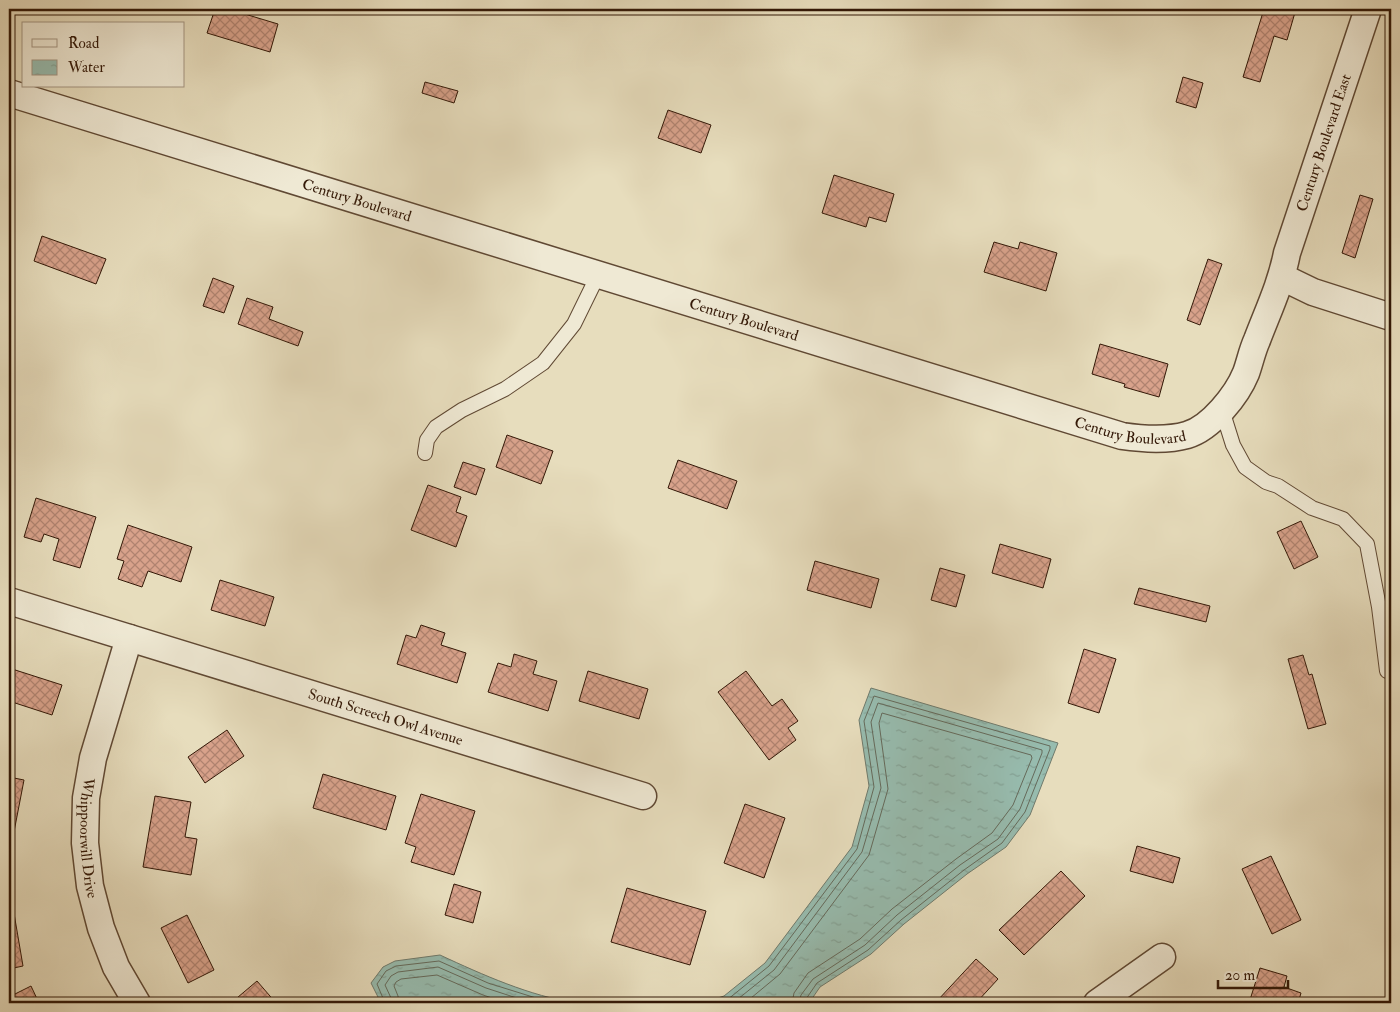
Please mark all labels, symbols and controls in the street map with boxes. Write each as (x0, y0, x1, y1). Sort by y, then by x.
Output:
legend (22, 22, 185, 88)
text: Road (68, 34, 100, 53)
text: Water (67, 58, 105, 77)
street label: Century Boulevard East (1292, 72, 1356, 214)
street label: Century Boulevard (300, 175, 414, 227)
street label: Century Boulevard (687, 294, 801, 346)
street label: Century Boulevard (1072, 413, 1188, 449)
street label: South Screech Owl Avenue (306, 685, 465, 750)
street label: Whippoorwill Drive (75, 775, 102, 900)
scale bar (1218, 957, 1288, 989)
text: 20 m (1225, 966, 1255, 985)

